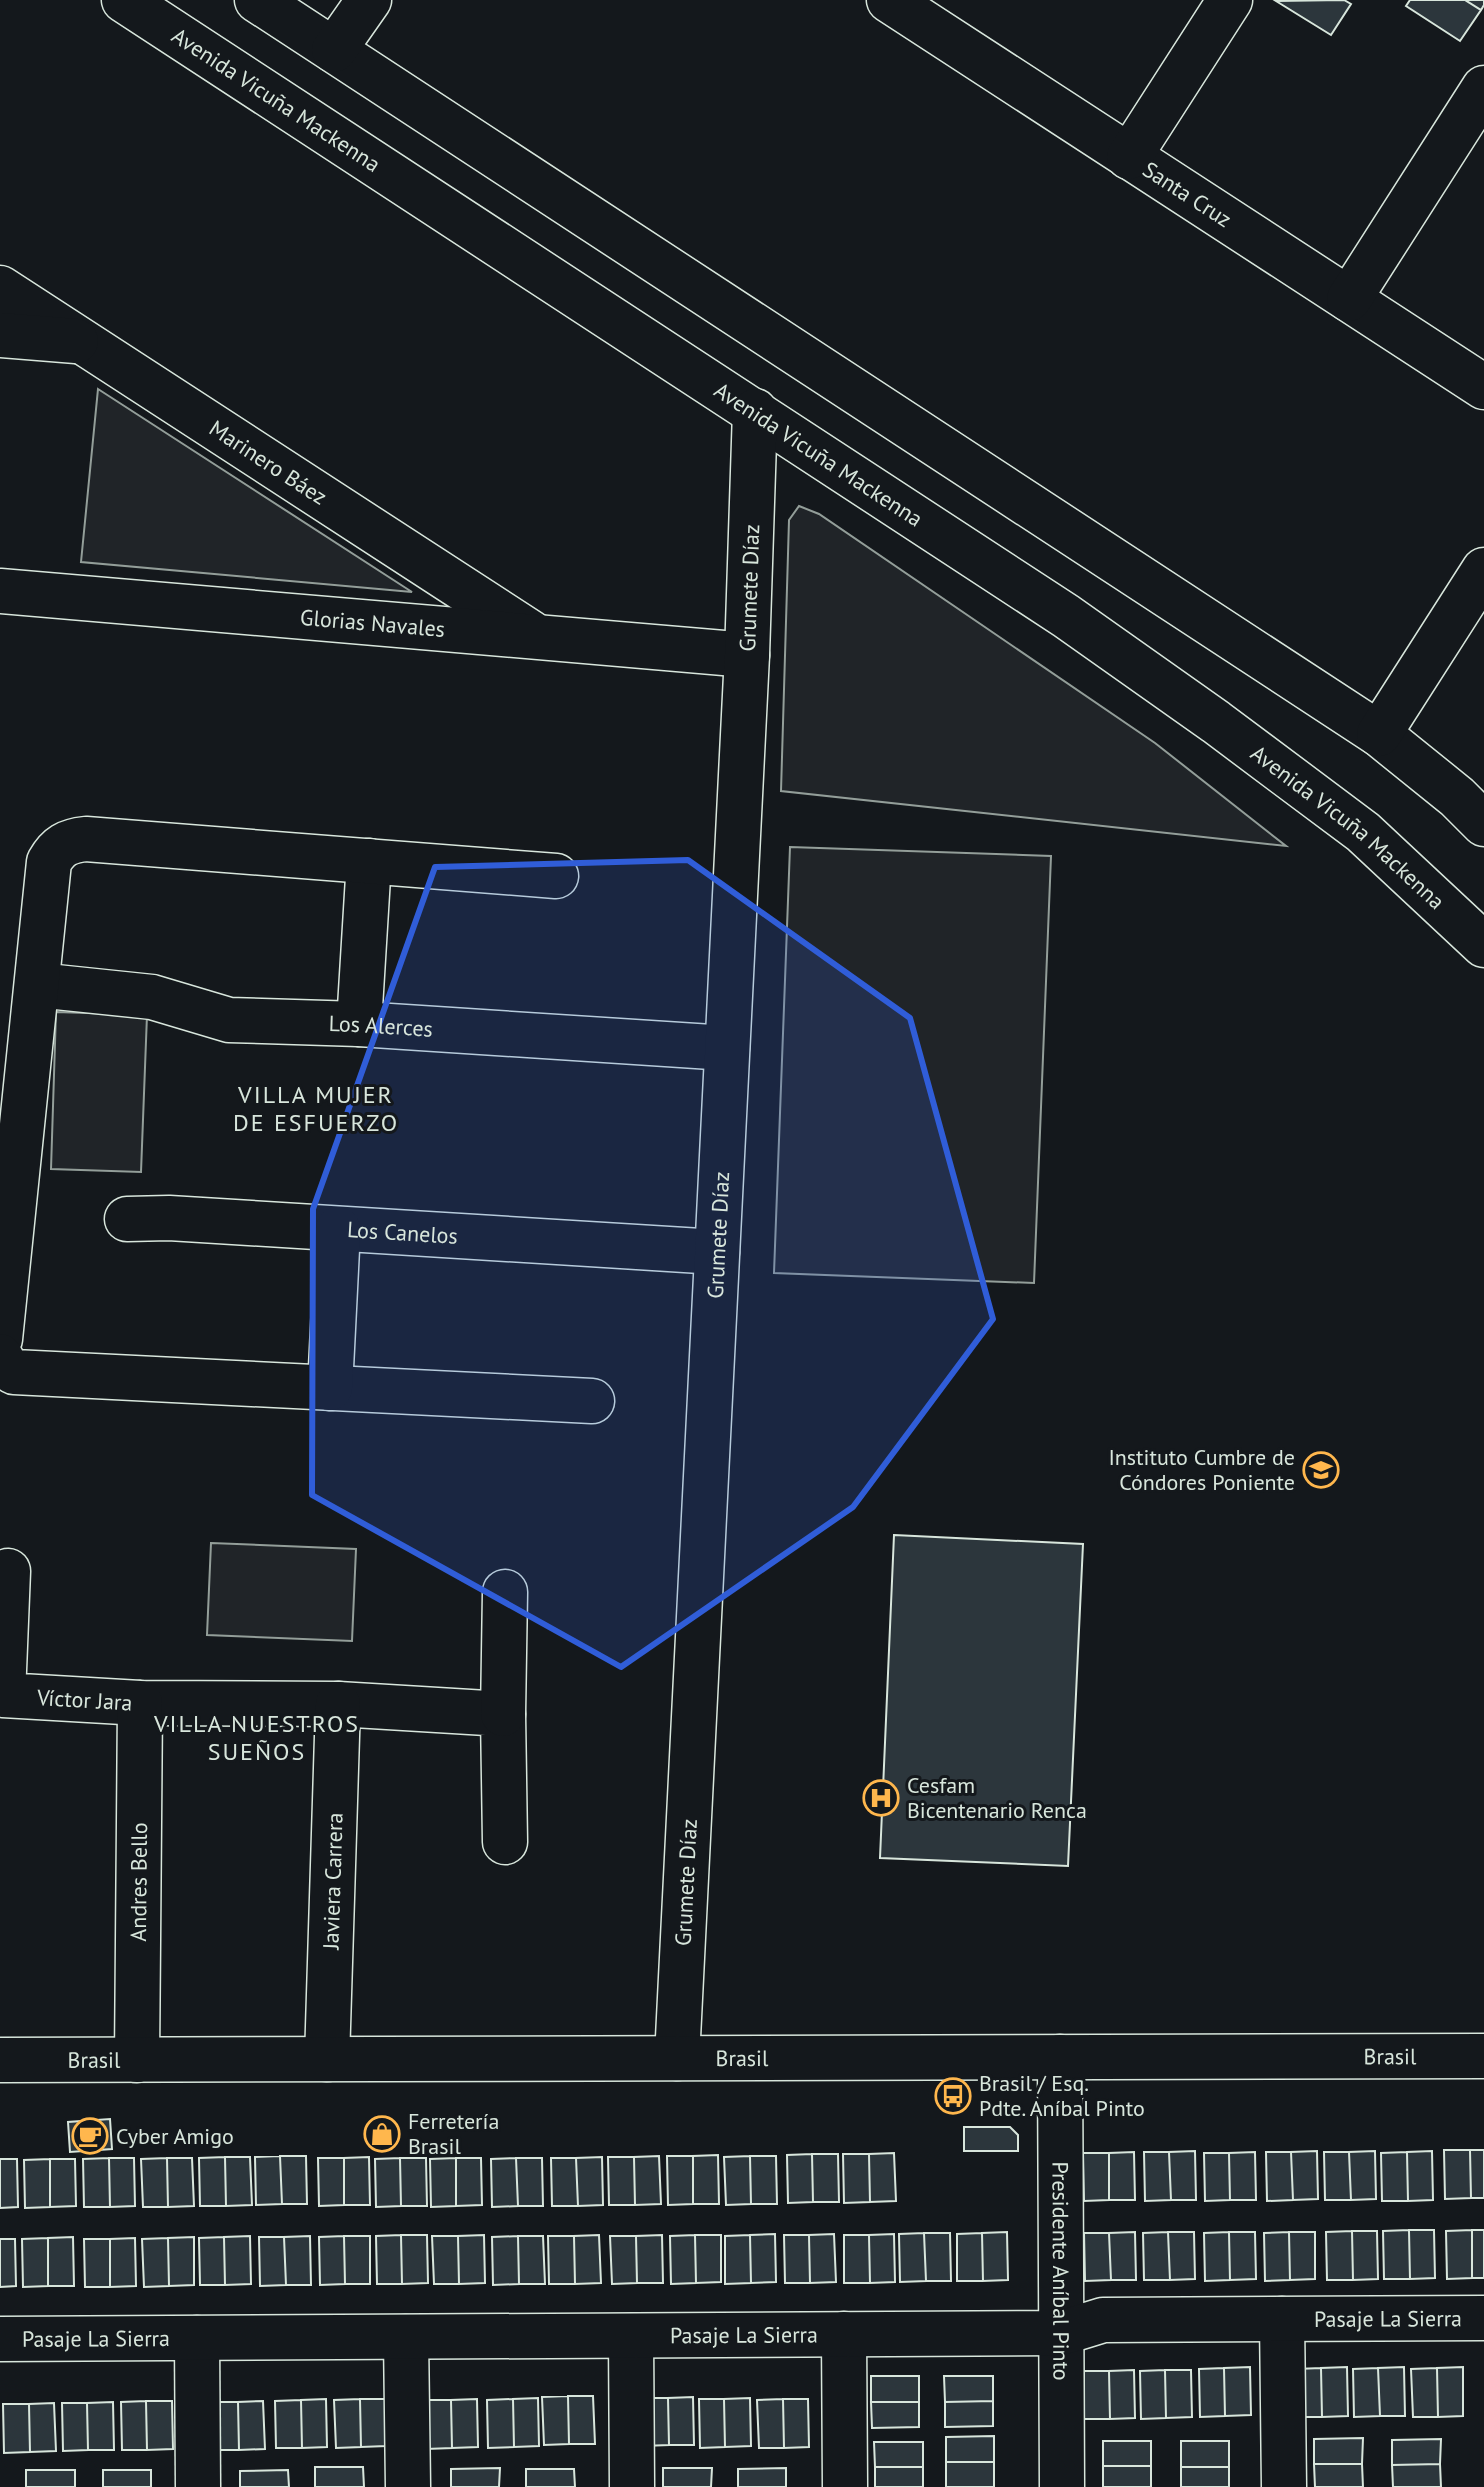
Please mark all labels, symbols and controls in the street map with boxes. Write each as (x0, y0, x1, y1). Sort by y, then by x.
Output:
street label: Avenida Vicuña Mackenna (167, 21, 386, 178)
street label: Santa Cruz (1138, 155, 1237, 233)
street label: Avenida Vicuña Mackenna (709, 376, 928, 533)
street label: Marinero Báez (204, 414, 332, 511)
street label: Grumete Díaz (733, 524, 765, 652)
street label: Glorias Navales (299, 603, 446, 643)
street label: Avenida Vicuña Mackenna (1245, 739, 1451, 915)
street label: Los Alerces (328, 1009, 434, 1043)
district label: VILLA MUJER DE ESFUERZO (233, 1079, 399, 1138)
street label: Grumete Díaz (701, 1171, 735, 1299)
street label: Los Canelos (346, 1215, 459, 1250)
place label: Instituto Cumbre de Cóndores Poniente (1108, 1443, 1295, 1496)
school or university icon: Instituto Cumbre de Cóndores Poniente (1302, 1451, 1340, 1489)
street label: Víctor Jara (35, 1683, 133, 1717)
district label: VILLA NUESTROS SUEÑOS (153, 1708, 360, 1767)
place label: Cesfam Bicentenario Renca (907, 1771, 1087, 1824)
hospital icon: Cesfam Bicentenario Renca (862, 1779, 900, 1817)
street label: Javiera Carrera (316, 1812, 349, 1951)
street label: Grumete Díaz (669, 1818, 703, 1946)
street label: Andres Bello (124, 1822, 153, 1942)
street label: Brasil (1364, 2042, 1417, 2070)
street label: Brasil (716, 2044, 769, 2072)
street label: Brasil (68, 2046, 121, 2074)
place label: Brasil / Esq. Pdte. Aníbal Pinto (979, 2069, 1145, 2122)
bus stop icon: Brasil / Esq. Pdte. Aníbal Pinto (934, 2077, 972, 2115)
place label: Ferretería Brasil (408, 2107, 499, 2160)
shop icon: Ferretería Brasil (363, 2115, 401, 2153)
cafe icon: Cyber Amigo (71, 2117, 109, 2155)
place label: Cyber Amigo (116, 2122, 234, 2150)
street label: Presidente Aníbal Pinto (1046, 2161, 1076, 2381)
street label: Pasaje La Sierra (1314, 2304, 1462, 2333)
street label: Pasaje La Sierra (670, 2320, 818, 2349)
street label: Pasaje La Sierra (22, 2324, 170, 2353)

